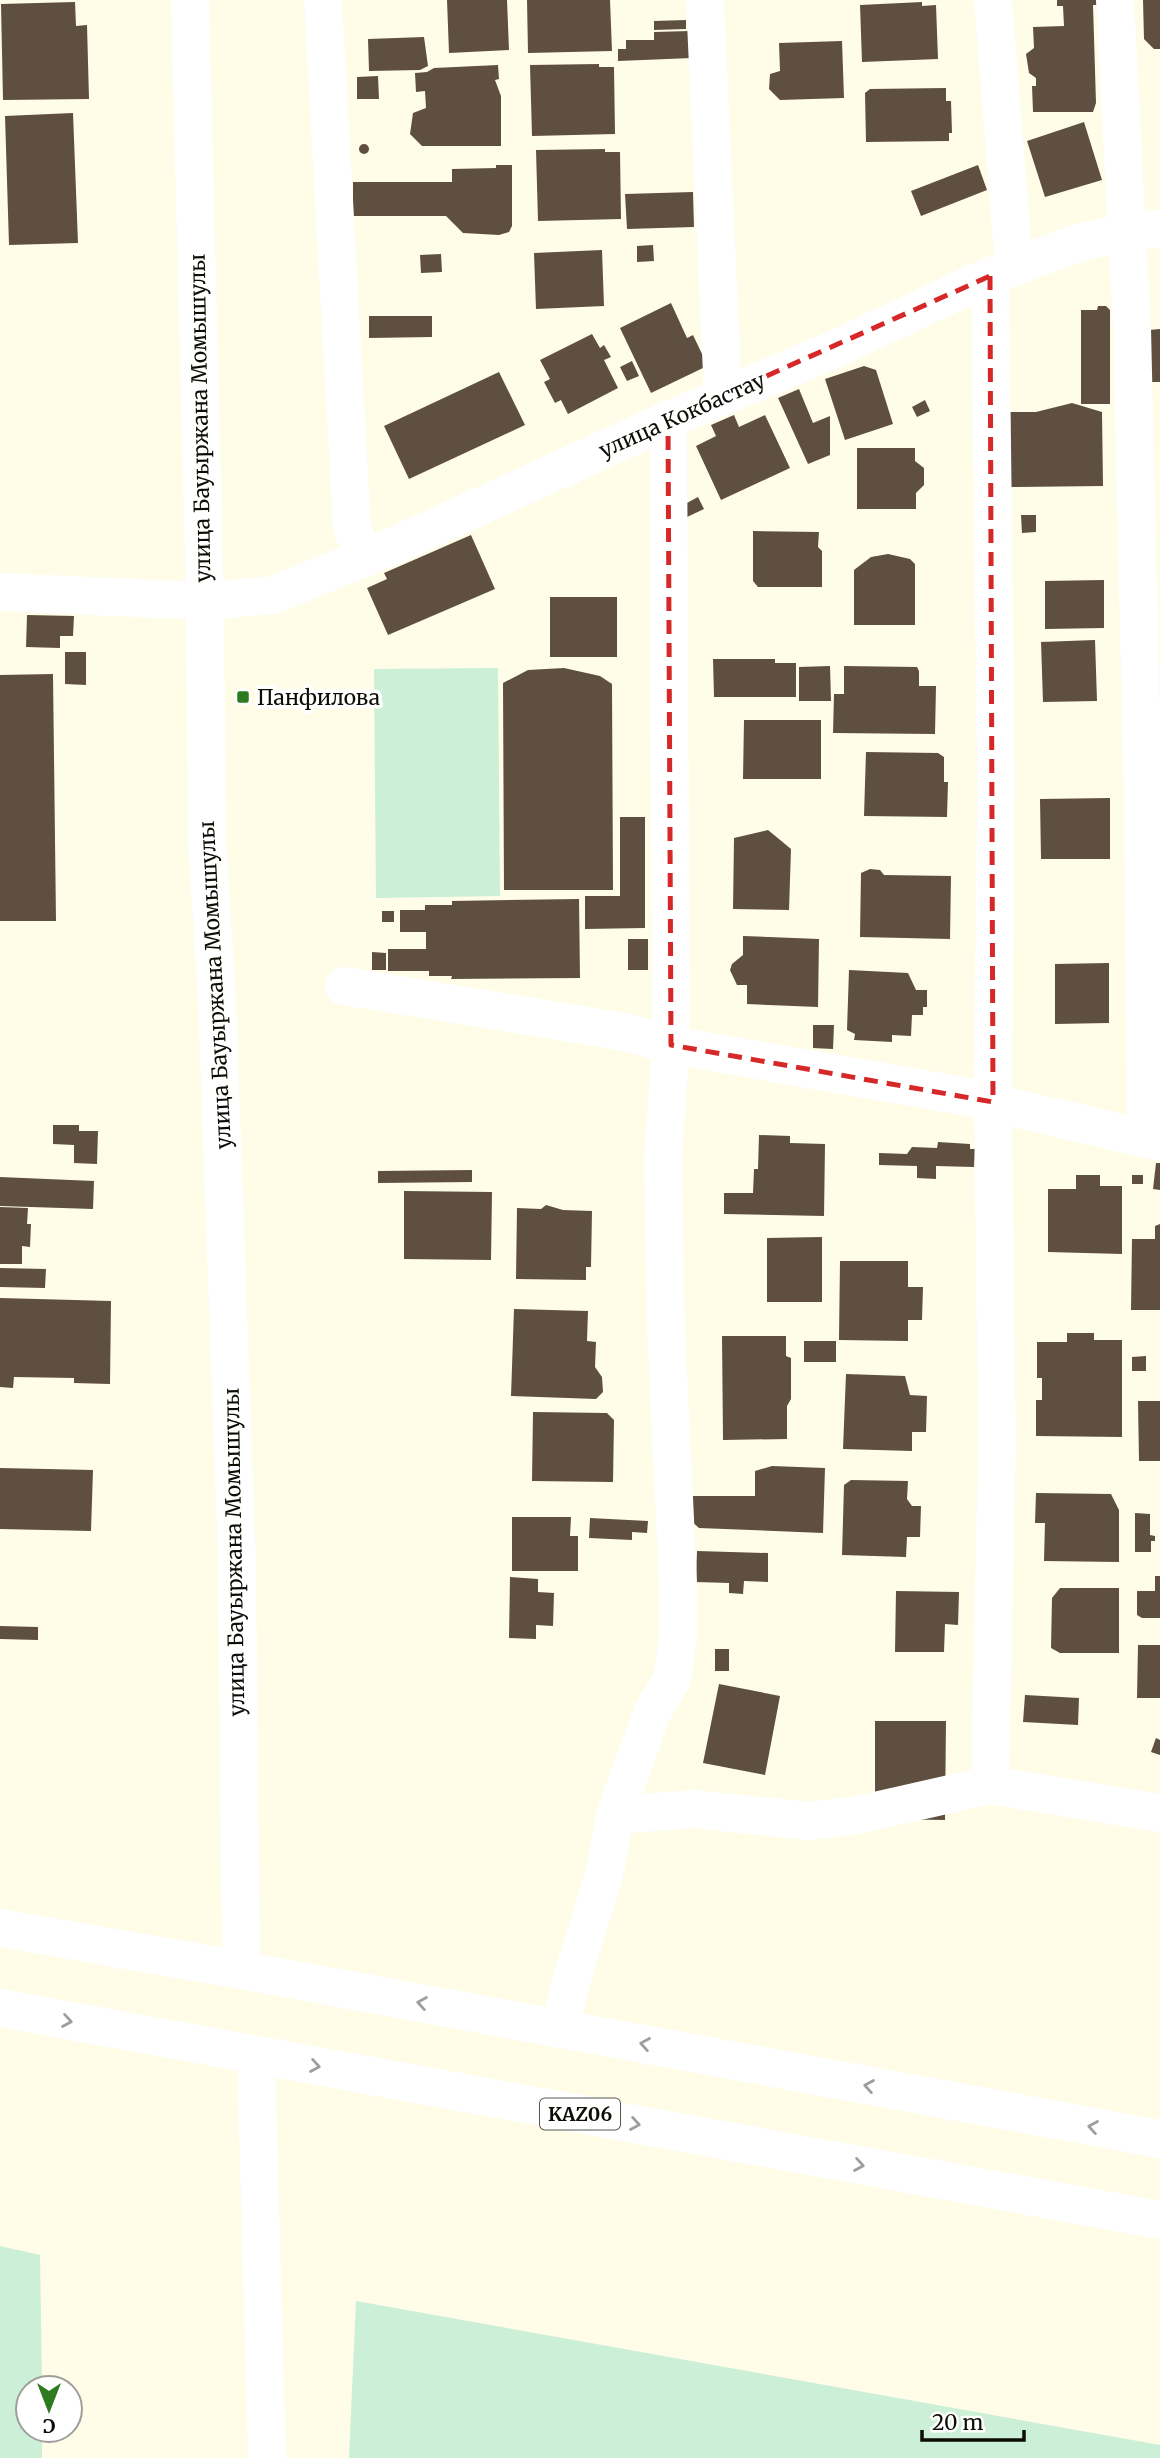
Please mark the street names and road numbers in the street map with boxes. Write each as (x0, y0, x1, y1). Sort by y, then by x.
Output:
street label: улица Бауыржана Момышулы (184, 253, 216, 583)
street label: улица Кокбастау (595, 366, 770, 464)
street label: улица Бауыржана Момышулы (193, 820, 237, 1150)
street label: улица Бауыржана Момышулы (218, 1387, 250, 1717)
road number: KАZ06 (540, 2098, 620, 2130)

